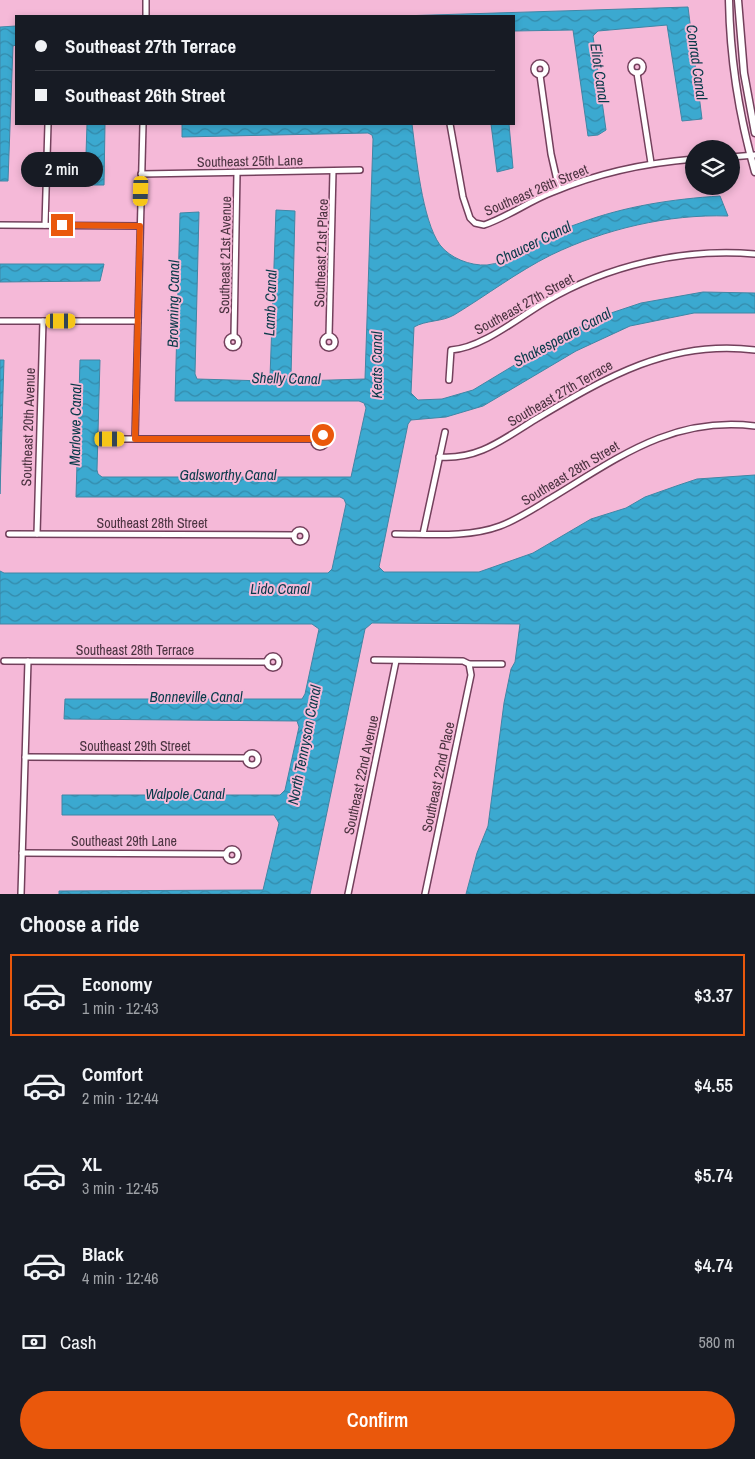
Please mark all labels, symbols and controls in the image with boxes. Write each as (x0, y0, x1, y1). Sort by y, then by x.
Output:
water label: Conrad Canal (681, 23, 713, 101)
text: Southeast 27th Terrace (65, 33, 236, 59)
water label: Eliot Canal (585, 42, 615, 105)
text: Southeast 26th Street (65, 82, 225, 108)
map controls (685, 140, 740, 195)
button: layers (685, 140, 740, 195)
street label: Southeast 25th Lane (197, 151, 303, 171)
callout: 2 min (21, 152, 103, 188)
text: 2 min (45, 158, 79, 180)
street label: Southeast 26th Street (481, 160, 591, 220)
car (132, 176, 149, 206)
street label: Southeast 21st Avenue (215, 196, 235, 314)
street label: Southeast 21st Place (310, 198, 332, 308)
route end (51, 214, 73, 236)
water label: Chaucer Canal (492, 215, 575, 270)
water label: Browning Canal (162, 260, 184, 348)
water label: Lamb Canal (258, 269, 282, 337)
street label: Southeast 27th Street (471, 269, 577, 339)
water label: Shakespeare Canal (509, 302, 615, 372)
car (46, 314, 76, 329)
water label: Keats Canal (366, 331, 387, 399)
street label: Southeast 27th Terrace (504, 356, 616, 430)
street label: Southeast 20th Avenue (17, 367, 39, 487)
water label: Shelly Canal (251, 367, 321, 389)
water label: Marlowe Canal (64, 384, 86, 466)
route start (312, 424, 334, 446)
car (95, 432, 125, 447)
street label: Southeast 28th Street (518, 437, 622, 509)
water label: Galsworthy Canal (179, 464, 277, 485)
street label: Southeast 28th Street (96, 514, 208, 532)
water label: Lido Canal (250, 578, 310, 599)
street label: Southeast 28th Terrace (76, 641, 194, 659)
water label: North Tennyson Canal (282, 683, 326, 806)
water label: Bonneville Canal (150, 686, 243, 707)
street label: Southeast 22nd Avenue (340, 714, 382, 836)
street label: Southeast 22nd Place (418, 720, 458, 834)
street label: Southeast 29th Street (79, 737, 191, 755)
water label: Walpole Canal (145, 783, 225, 804)
street label: Southeast 29th Lane (71, 832, 177, 850)
text: Choose a ride (20, 909, 139, 939)
text: Economy (82, 971, 152, 997)
icon: car (22, 973, 67, 1018)
text: $3.37 (694, 982, 733, 1008)
text: 1 min · 12:43 (82, 997, 159, 1019)
text: Comfort (82, 1061, 143, 1087)
icon: car (22, 1063, 67, 1108)
text: $4.55 (694, 1072, 733, 1098)
text: 2 min · 12:44 (82, 1087, 159, 1109)
text: XL (82, 1151, 102, 1177)
icon: car (22, 1153, 67, 1198)
text: $5.74 (694, 1162, 733, 1188)
text: 3 min · 12:45 (82, 1177, 159, 1199)
text: Black (82, 1241, 124, 1267)
icon: car (22, 1243, 67, 1288)
text: $4.74 (694, 1252, 733, 1278)
text: 4 min · 12:46 (82, 1267, 159, 1289)
icon: cash (20, 1328, 48, 1356)
text: Cash (60, 1329, 96, 1355)
text: 580 m (699, 1331, 735, 1353)
button: Confirm (20, 1391, 735, 1449)

